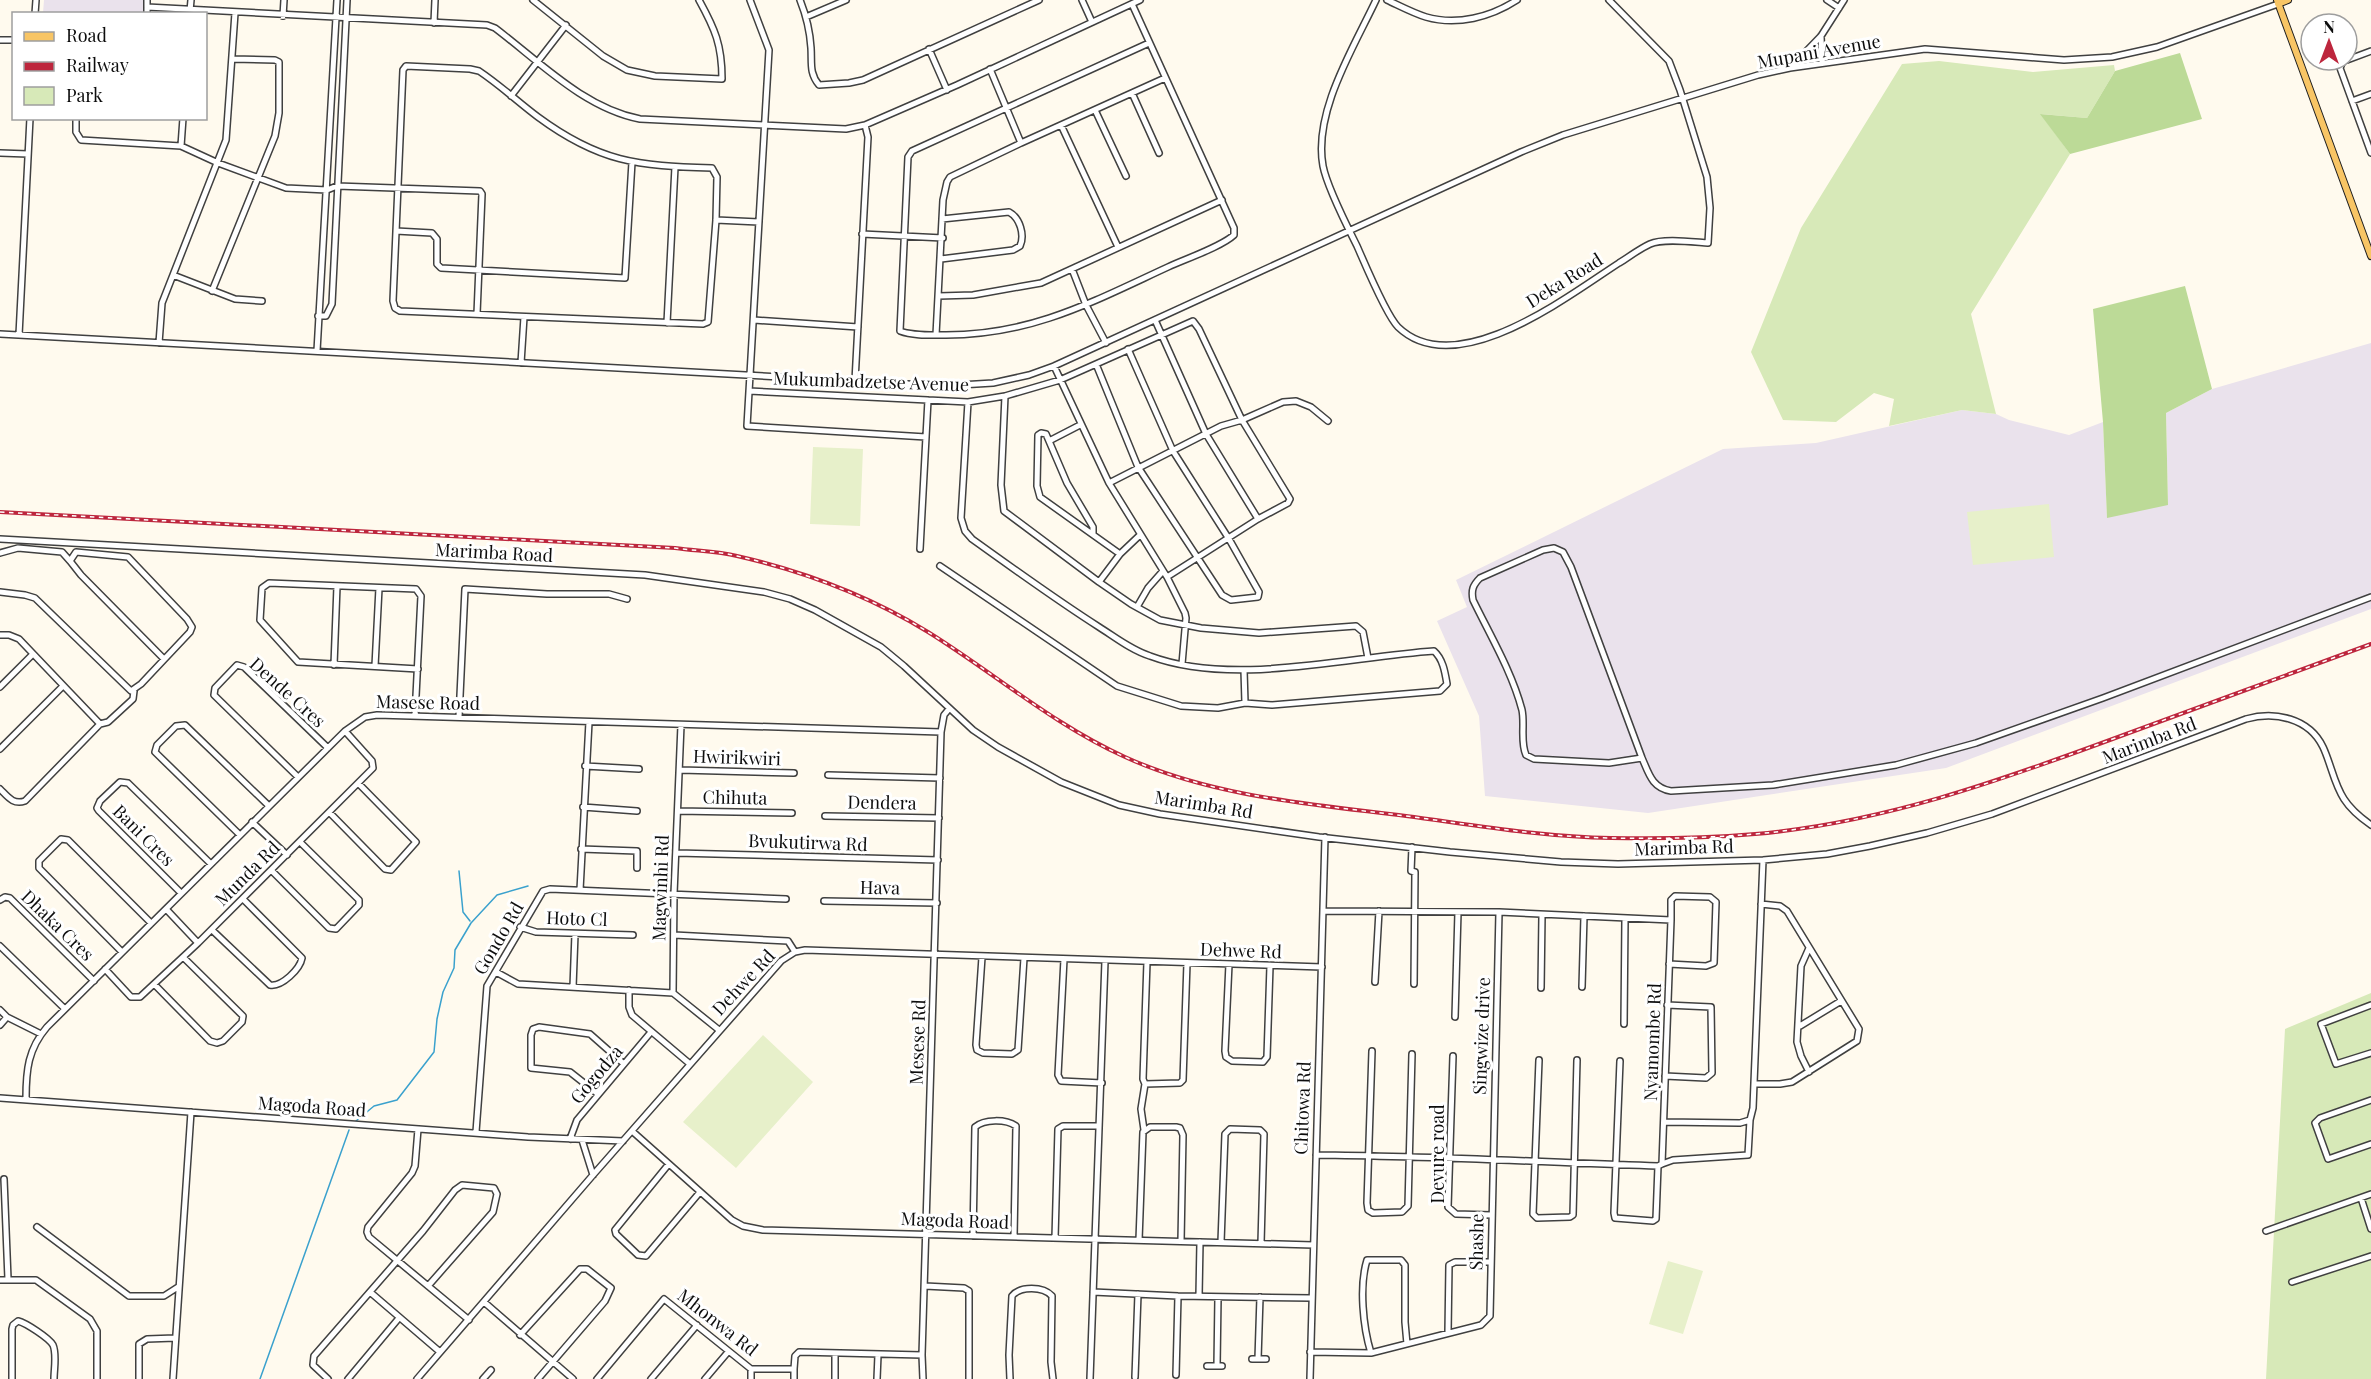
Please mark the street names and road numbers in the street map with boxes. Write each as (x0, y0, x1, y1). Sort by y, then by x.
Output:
street label: Mupani Avenue (1756, 28, 1882, 74)
street label: Deka Road (1521, 247, 1607, 313)
street label: Mukumbadzetse Avenue (772, 366, 970, 396)
street label: Marimba Road (434, 537, 554, 567)
street label: Dende Cres (245, 652, 331, 732)
street label: Masese Road (376, 689, 481, 715)
street label: Marimba Rd (2098, 711, 2200, 769)
street label: Hwirikwiri (693, 743, 781, 771)
street label: Chihuta (702, 784, 768, 810)
street label: Marimba Rd (1153, 784, 1255, 824)
street label: Dendera (847, 789, 917, 815)
street label: Bani Cres (108, 799, 180, 871)
street label: Bvukutirwa Rd (748, 828, 869, 856)
street label: Marimba Rd (1634, 833, 1735, 861)
street label: Magwinhi Rd (646, 834, 674, 942)
street label: Munda Rd (209, 835, 285, 911)
street label: Hava (860, 875, 900, 899)
street label: Dhaka Cres (16, 884, 100, 966)
street label: Gondo Rd (468, 897, 529, 979)
street label: Hoto Cl (546, 905, 608, 931)
street label: Dehwe Rd (1200, 937, 1283, 963)
street label: Dehwe Rd (706, 943, 780, 1020)
street label: Singwize drive (1467, 977, 1495, 1095)
street label: Nyamombe Rd (1638, 982, 1666, 1101)
street label: Mesese Rd (904, 998, 931, 1085)
street label: Gogodza (564, 1040, 628, 1108)
street label: Chitowa Rd (1288, 1060, 1316, 1155)
street label: Magoda Road (257, 1090, 367, 1122)
street label: Devure road (1425, 1104, 1449, 1204)
street label: Magoda Road (900, 1206, 1010, 1234)
street label: Shashe (1464, 1213, 1488, 1271)
street label: Mhonwa Rd (673, 1283, 764, 1361)

